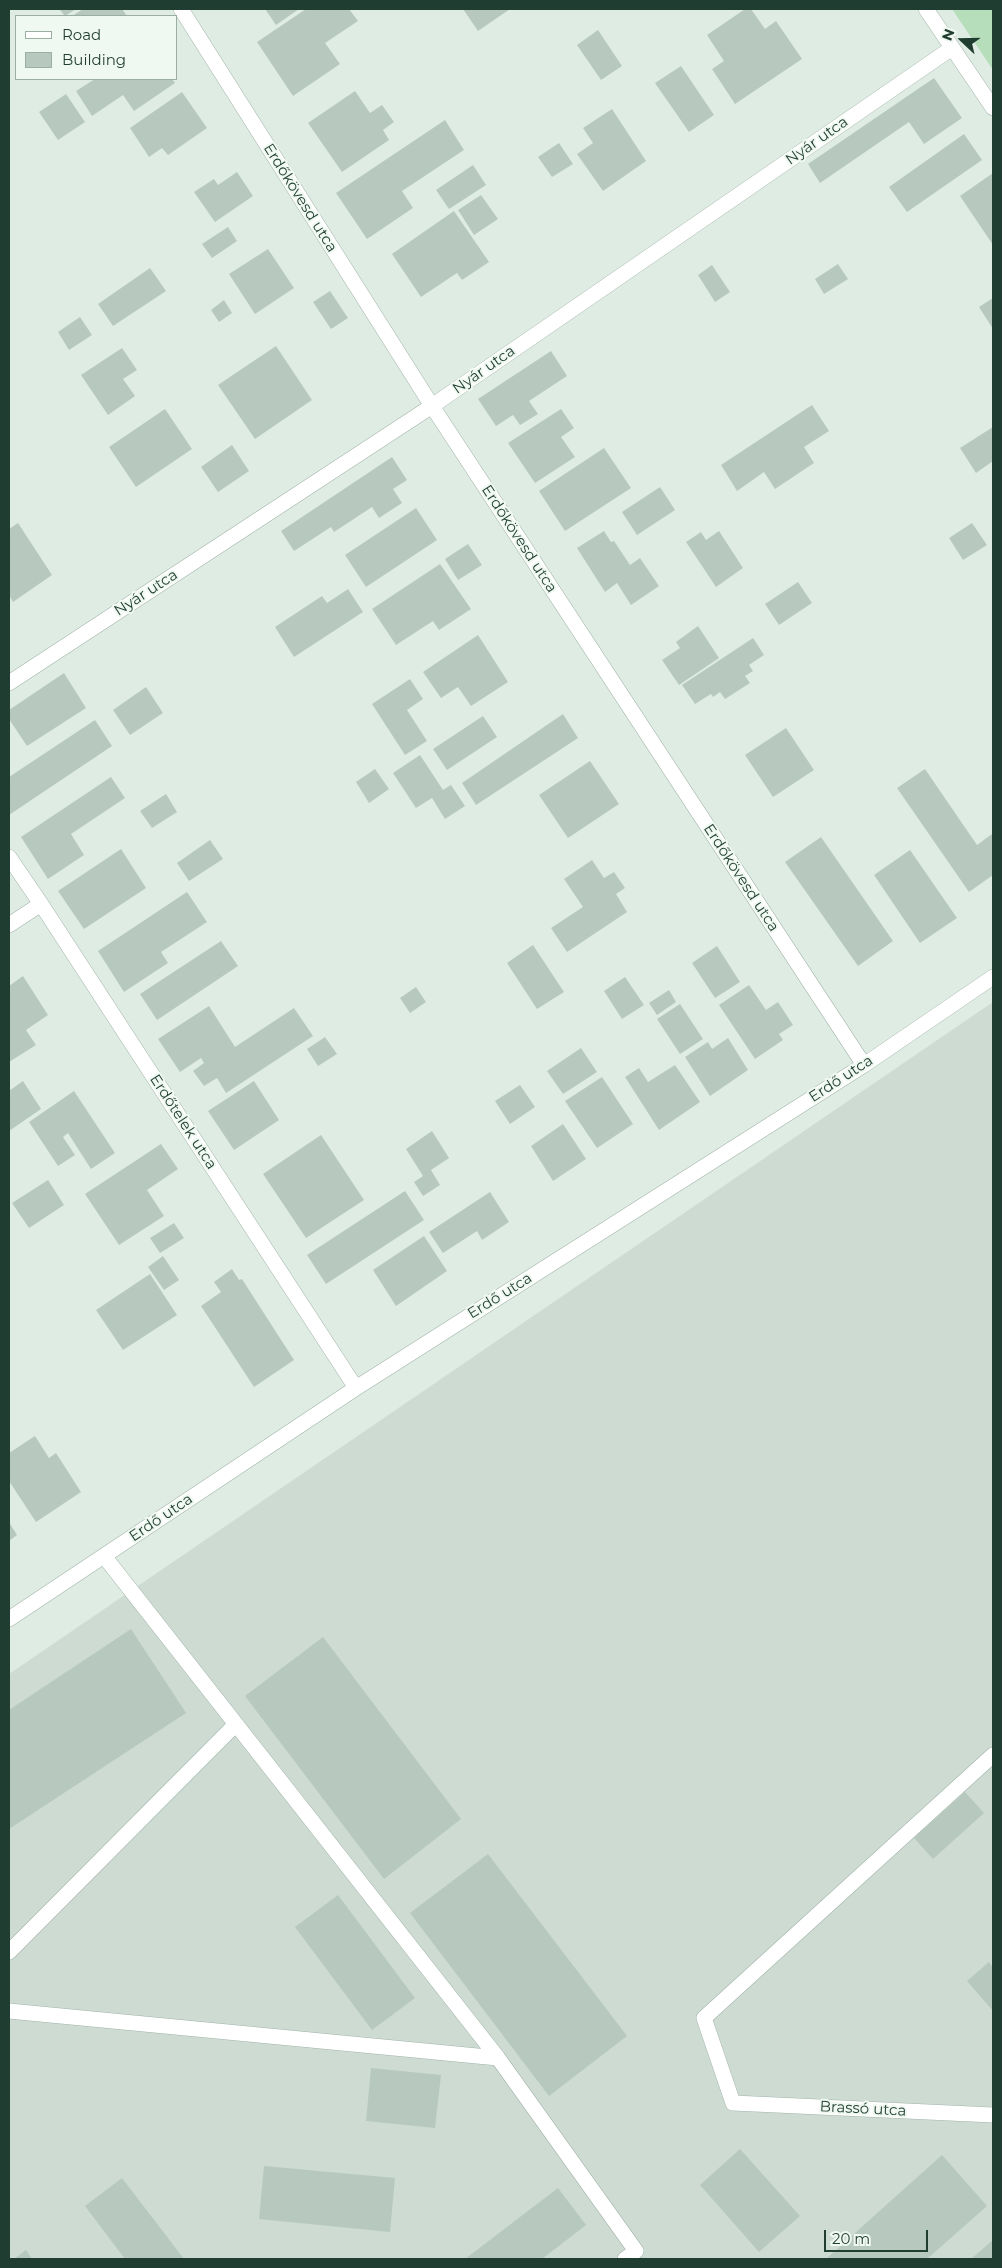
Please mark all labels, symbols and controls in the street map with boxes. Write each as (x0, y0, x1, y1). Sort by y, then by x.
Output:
legend (15, 15, 178, 80)
north arrow (937, 15, 987, 65)
text: Road (62, 25, 101, 44)
text: N (938, 26, 958, 43)
text: Building (62, 50, 126, 69)
street label: Nyár utca (782, 113, 852, 169)
street label: Erdőkövesd utca (259, 140, 341, 256)
street label: Nyár utca (449, 342, 519, 398)
street label: Erdőkövesd utca (477, 482, 561, 596)
street label: Nyár utca (111, 566, 181, 620)
street label: Erdőkövesd utca (699, 821, 783, 935)
street label: Erdő utca (806, 1052, 876, 1106)
street label: Erdőtelek utca (146, 1071, 220, 1173)
street label: Erdő utca (464, 1269, 536, 1323)
street label: Erdő utca (126, 1490, 196, 1546)
street label: Brassó utca (819, 2098, 907, 2120)
scale bar (827, 2220, 931, 2252)
text: 20 m (832, 2229, 870, 2248)

